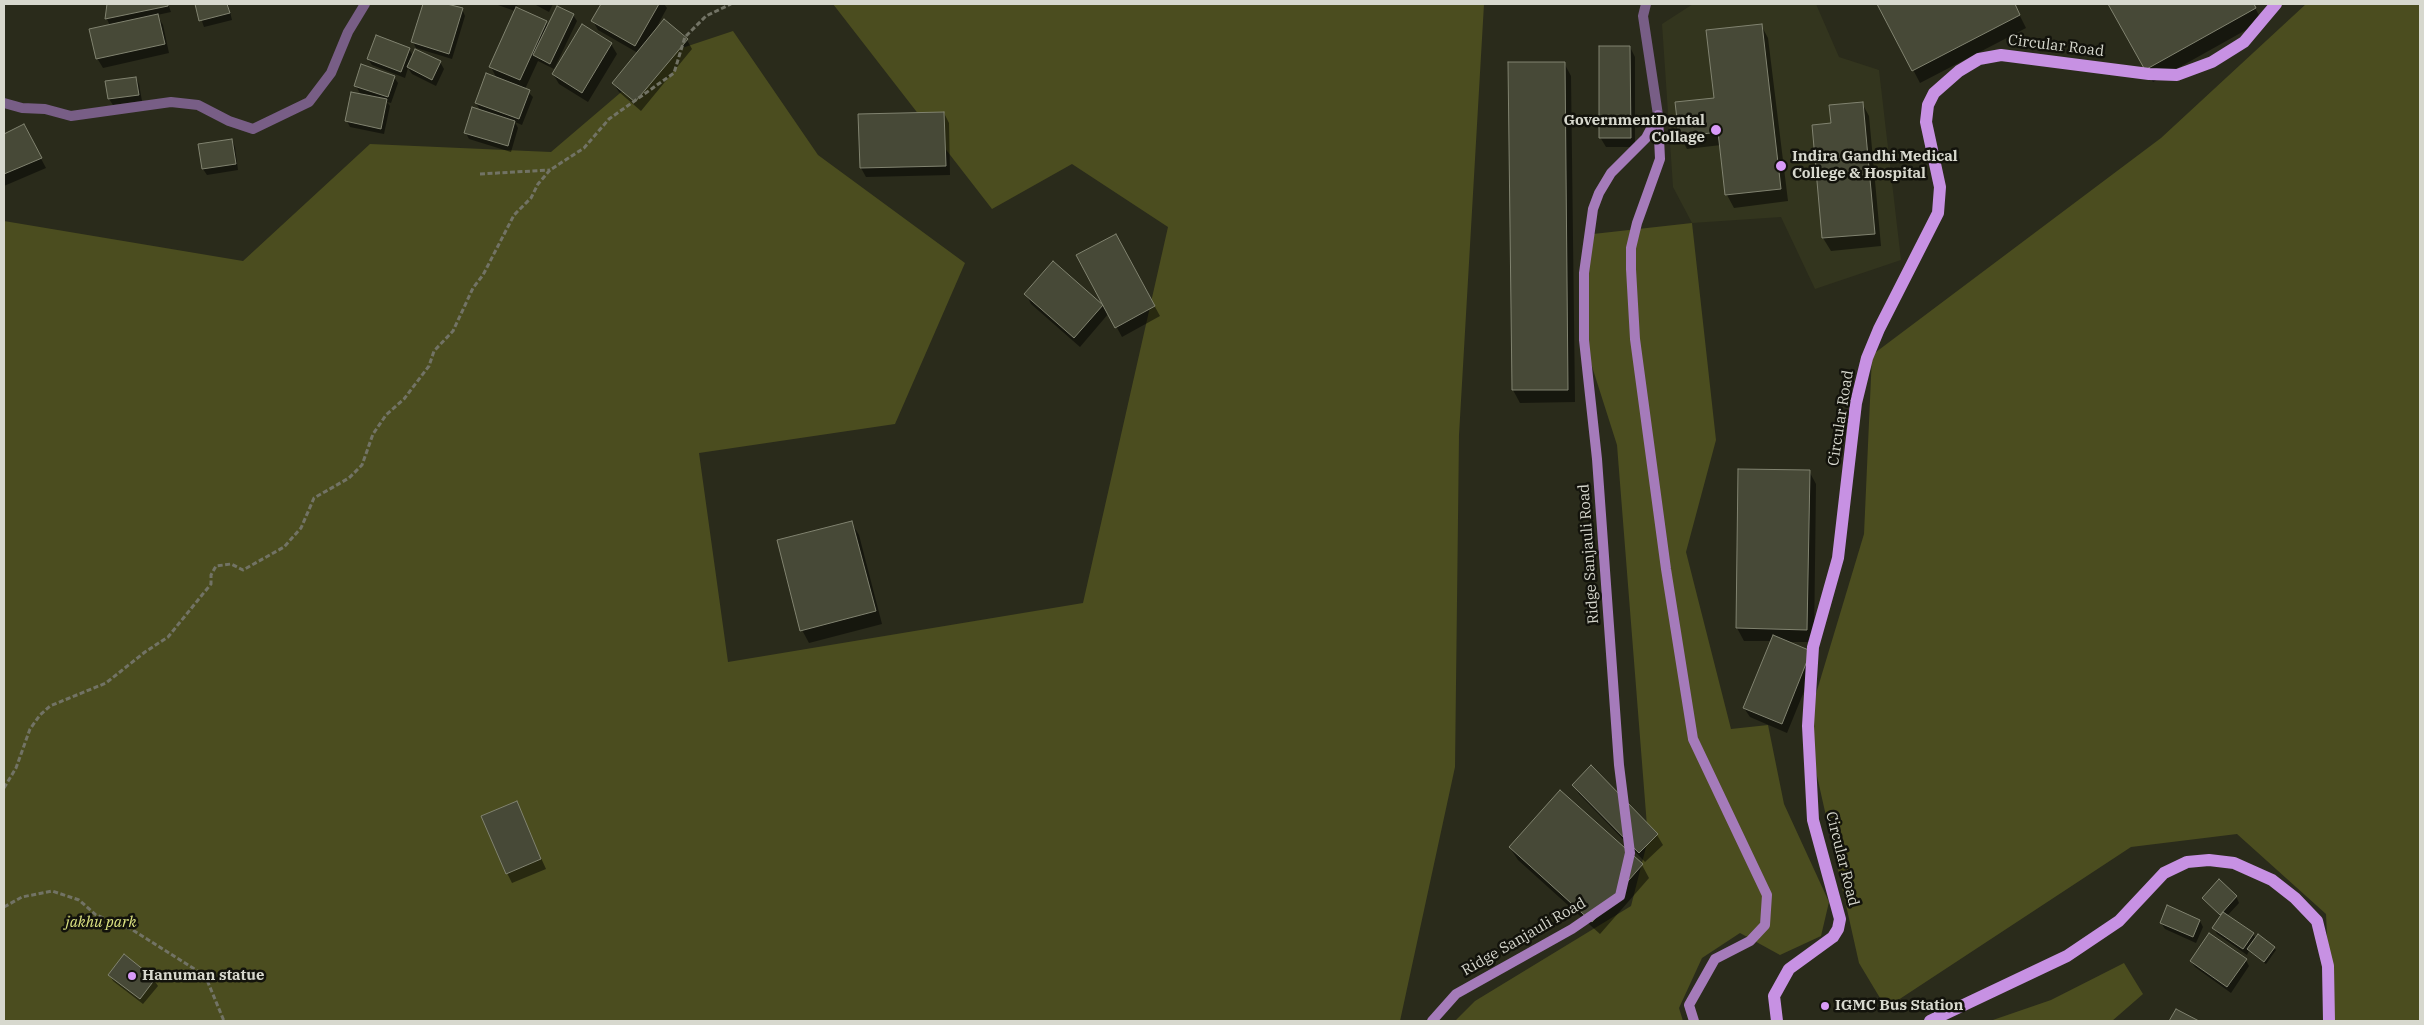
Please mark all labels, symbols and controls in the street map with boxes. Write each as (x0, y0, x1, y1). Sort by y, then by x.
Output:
street label: Circular Road (2007, 31, 2105, 61)
place label: GovernmentDental Collage (1563, 112, 1705, 147)
marker: GovernmentDental Collage (1709, 123, 1723, 137)
place label: Indira Gandhi Medical College & Hospital (1792, 148, 1958, 183)
marker: Indira Gandhi Medical College & Hospital (1774, 159, 1788, 173)
street label: Circular Road (1825, 369, 1857, 467)
street label: Ridge Sanjauli Road (1575, 483, 1603, 625)
street label: Circular Road (1822, 810, 1862, 908)
street label: Ridge Sanjauli Road (1459, 894, 1589, 980)
park label: jakhu park (66, 914, 136, 932)
place label: Hanuman statue (142, 967, 264, 985)
marker: Hanuman statue (126, 970, 138, 982)
place label: IGMC Bus Station (1835, 997, 1964, 1015)
marker: IGMC Bus Station (1819, 1000, 1831, 1012)

